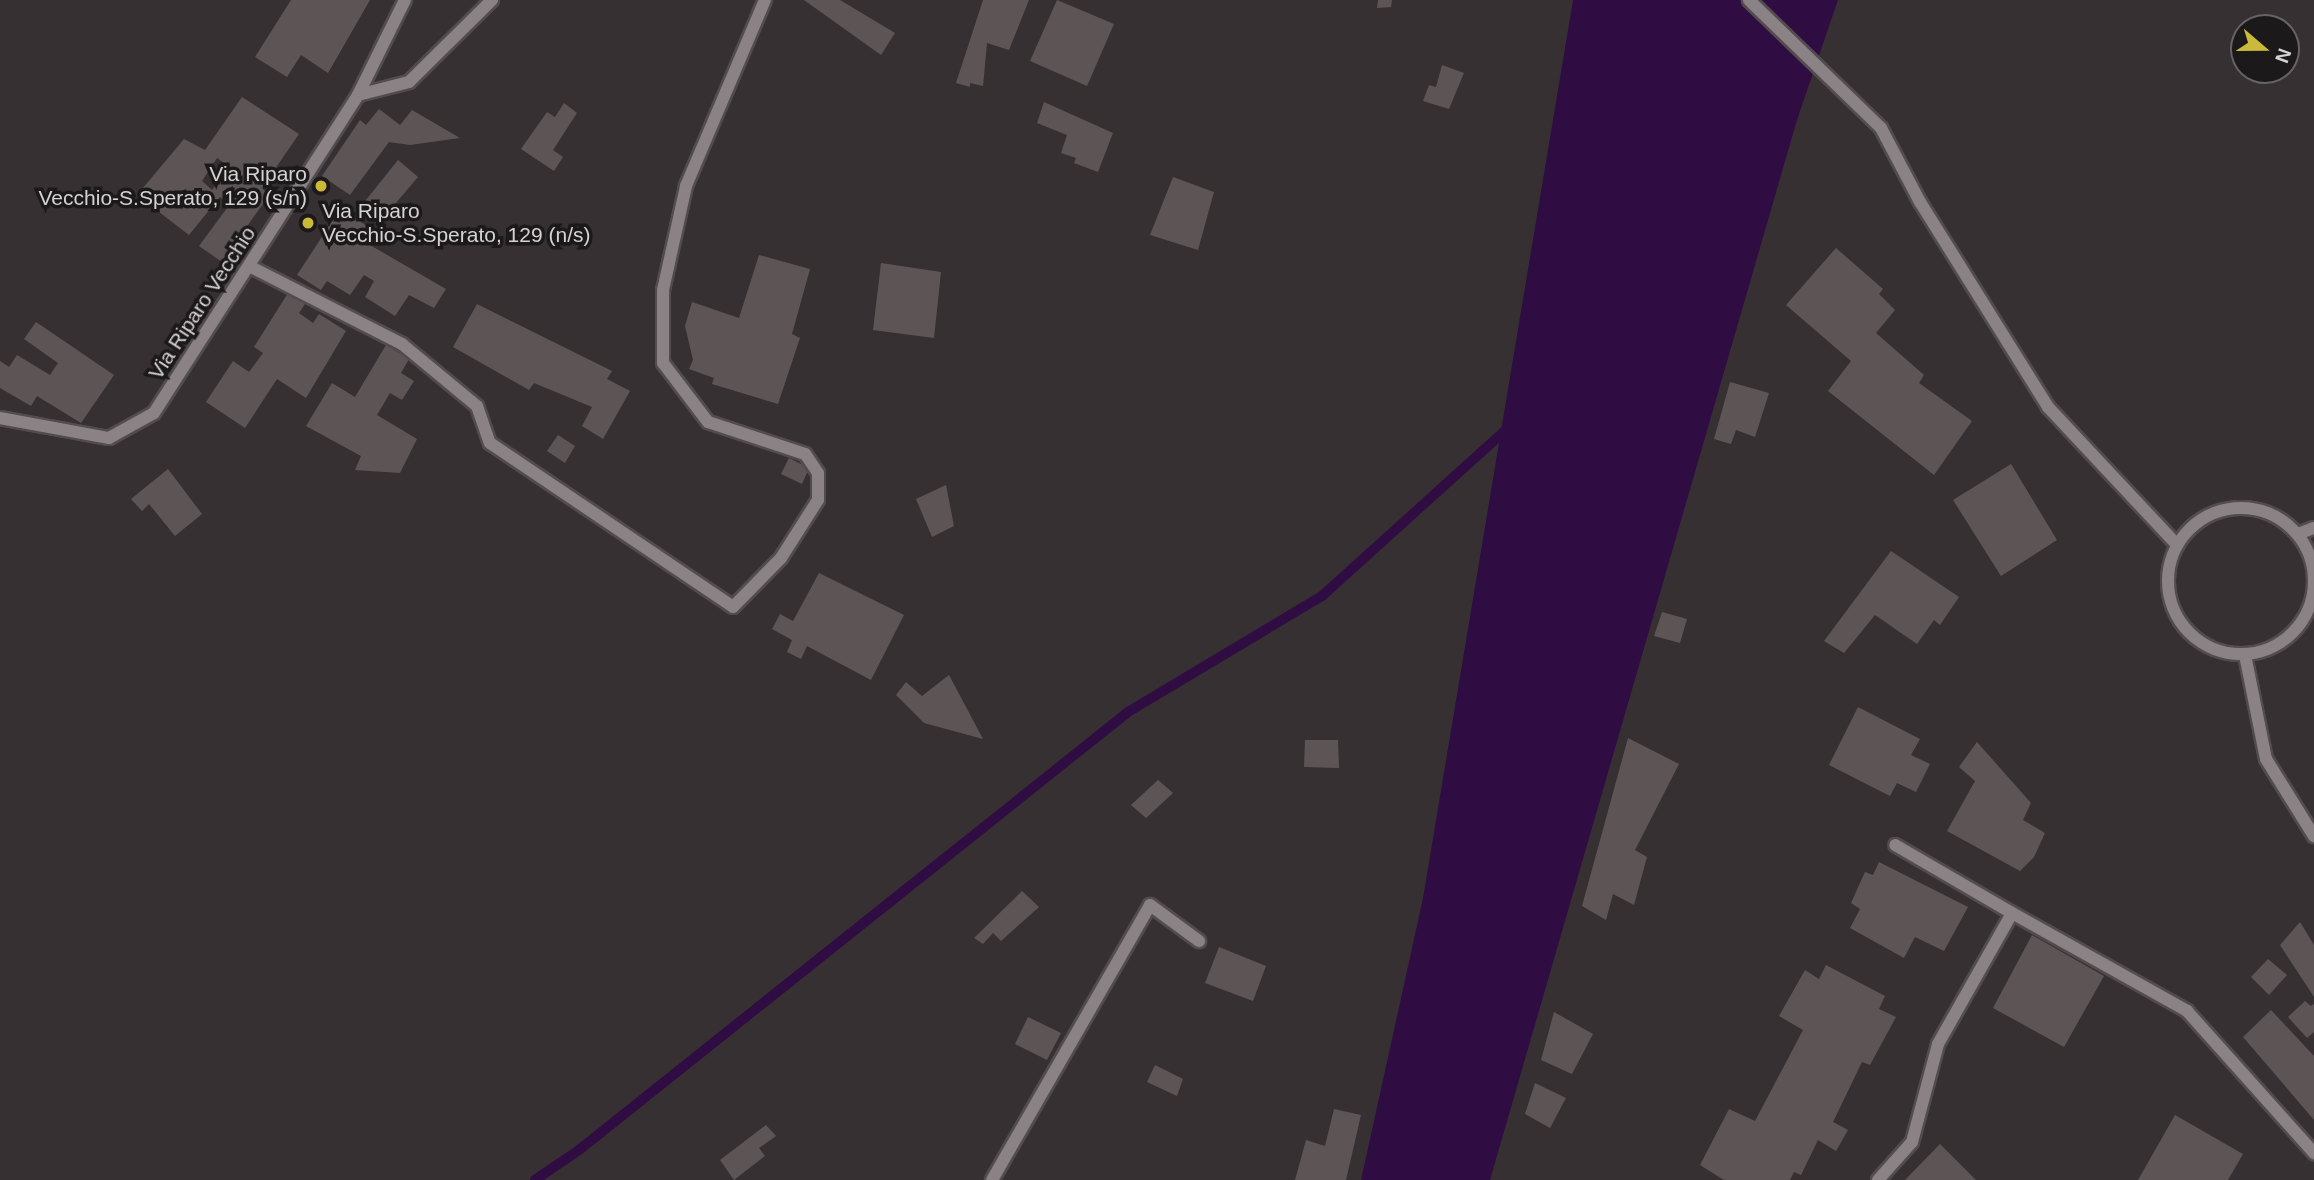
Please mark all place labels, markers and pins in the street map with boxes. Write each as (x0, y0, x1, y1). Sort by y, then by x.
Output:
place label: Via Riparo Vecchio-S.Sperato, 129 (s/n) (39, 161, 307, 211)
marker: Via Riparo Vecchio-S.Sperato, 129 (s/n) (313, 178, 329, 194)
place label: Via Riparo Vecchio-S.Sperato, 129 (n/s) (322, 198, 590, 248)
marker: Via Riparo Vecchio-S.Sperato, 129 (n/s) (300, 215, 316, 231)

